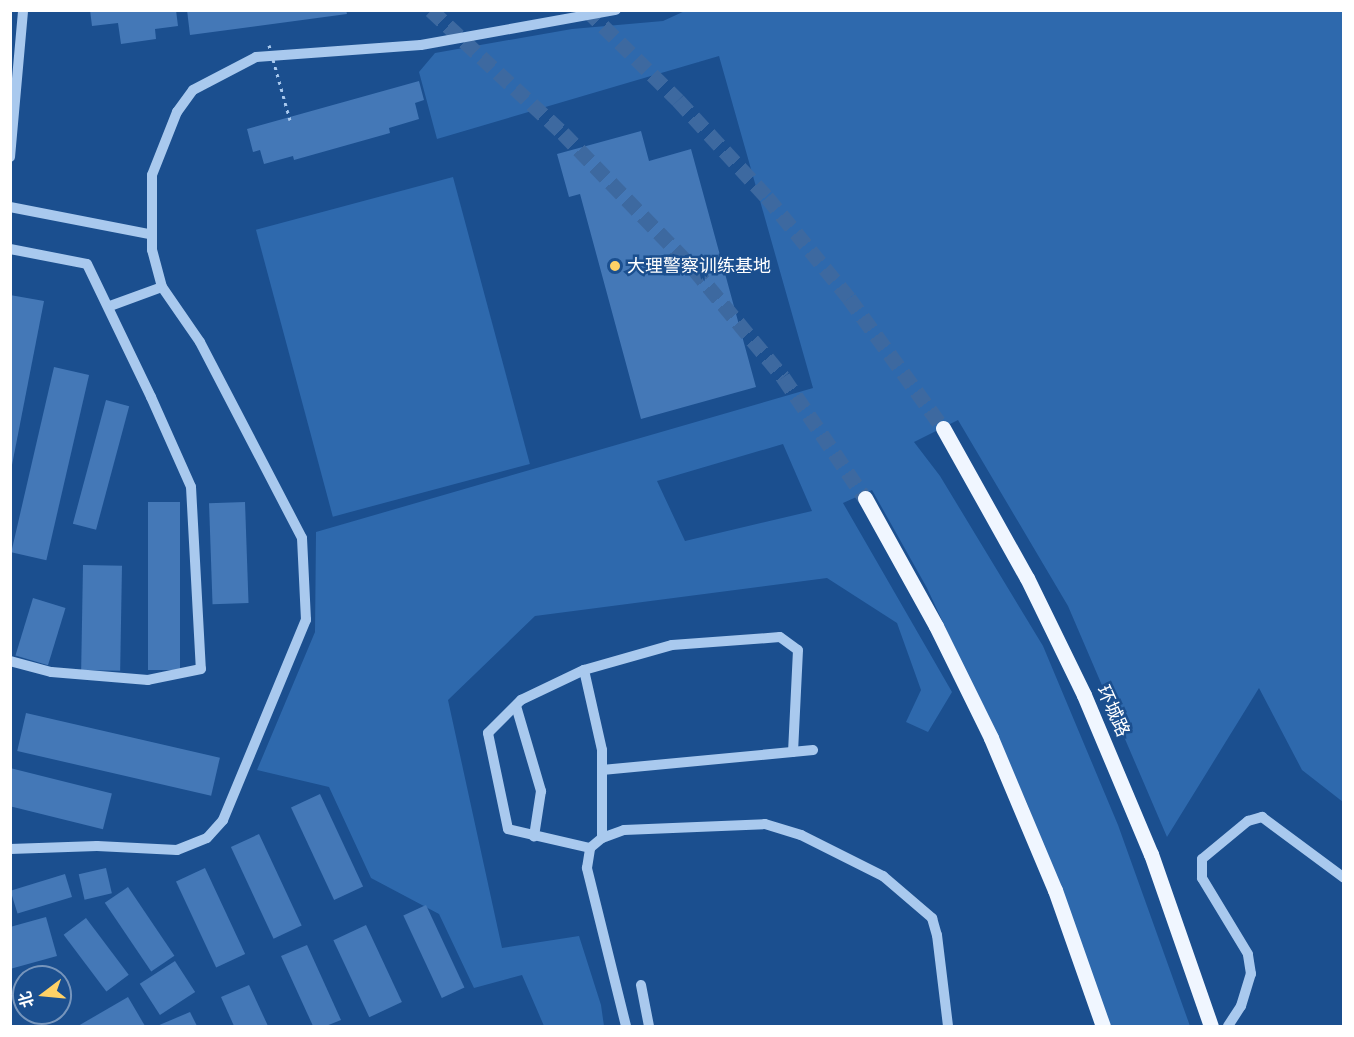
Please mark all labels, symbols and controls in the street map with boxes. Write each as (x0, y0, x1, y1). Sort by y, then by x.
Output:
place label: 大理警察训练基地 (627, 255, 771, 277)
marker: 大理警察训练基地 (608, 259, 622, 273)
street label: 环城路 (1092, 682, 1134, 740)
north arrow (12, 965, 72, 1025)
text: 北 (15, 989, 37, 1010)

